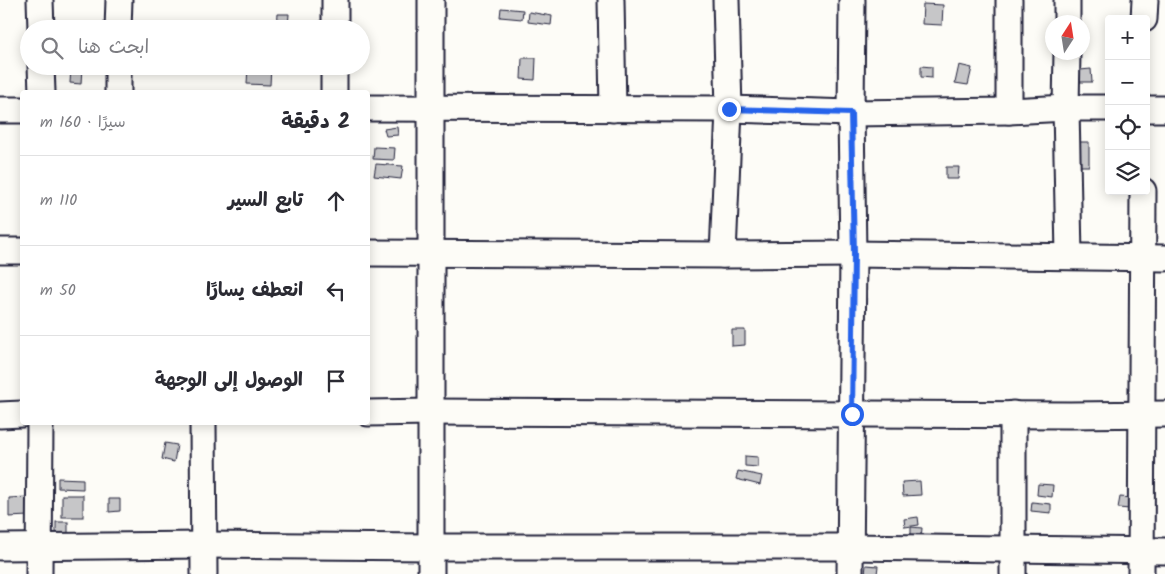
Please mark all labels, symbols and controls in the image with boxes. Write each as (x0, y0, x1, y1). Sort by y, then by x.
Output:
north arrow (1045, 15, 1090, 60)
map controls (1105, 15, 1150, 195)
button: + (1105, 15, 1150, 60)
search box (20, 20, 370, 75)
text: ابحث هنا (78, 33, 149, 63)
icon: search (38, 34, 66, 62)
button: − (1105, 60, 1150, 105)
route end (718, 98, 741, 121)
button: locate (1105, 105, 1150, 150)
text: 2 دقيقة (281, 106, 350, 139)
text: سيرًا · 160 m (40, 110, 126, 135)
button: layers (1105, 150, 1150, 195)
text: تابع السير (228, 186, 303, 216)
icon: ahead (322, 187, 350, 215)
text: 110 m (40, 188, 77, 213)
text: انعطف يسارًا (206, 276, 303, 306)
icon: left (322, 277, 350, 305)
text: 50 m (40, 278, 76, 303)
text: الوصول إلى الوجهة (155, 366, 303, 396)
icon: arrive (322, 367, 350, 395)
route start (841, 403, 864, 426)

